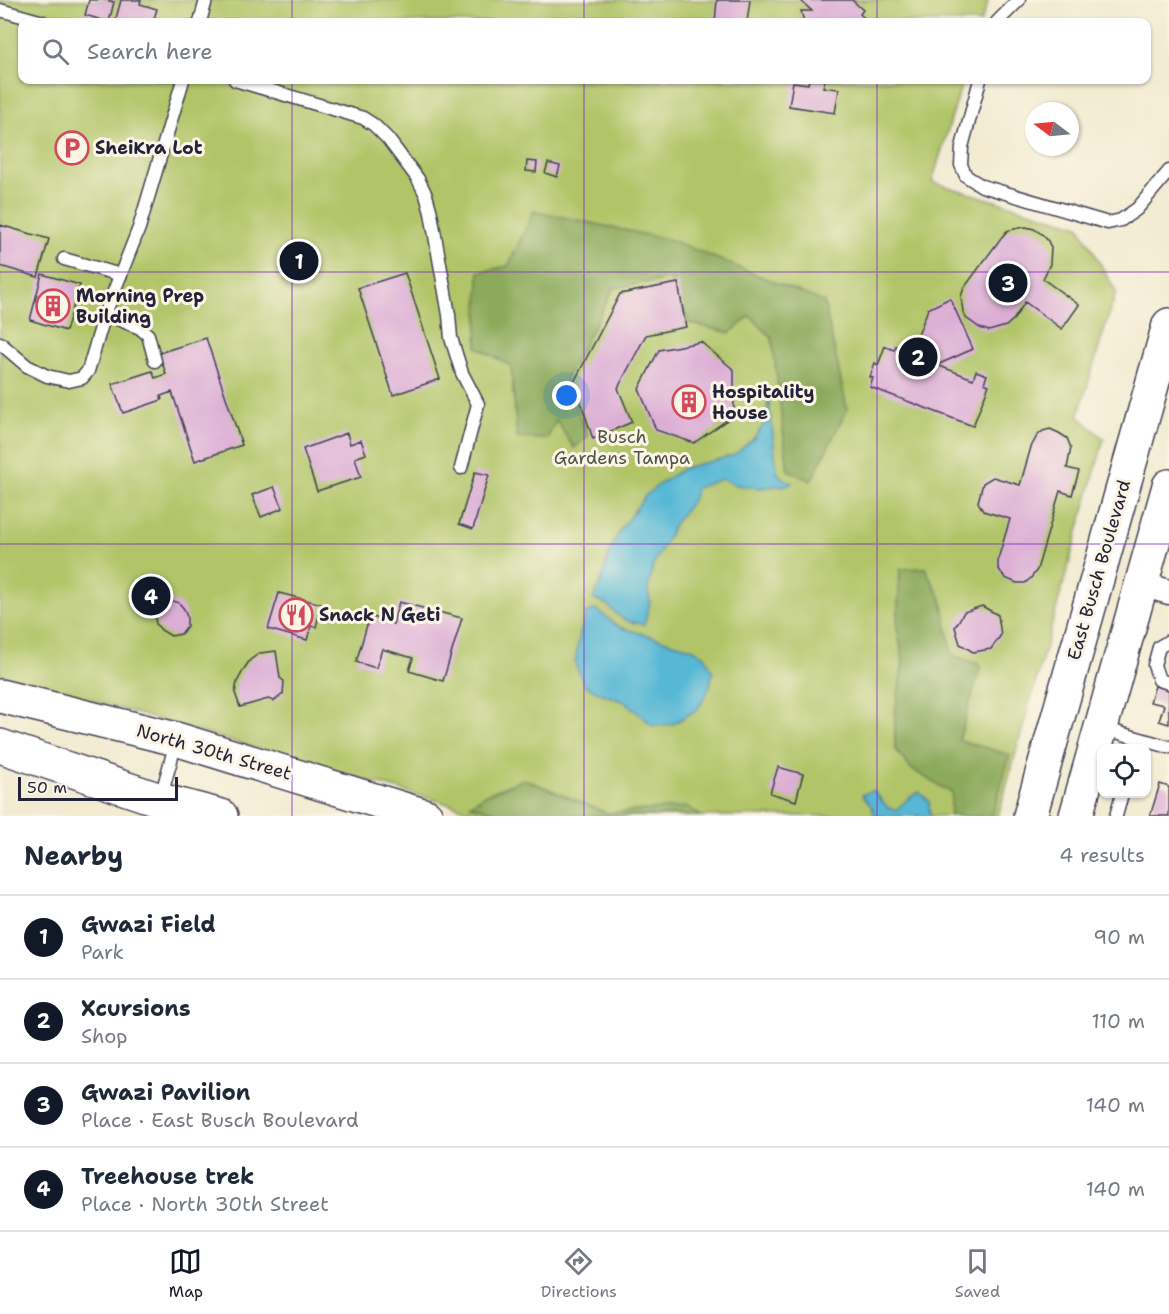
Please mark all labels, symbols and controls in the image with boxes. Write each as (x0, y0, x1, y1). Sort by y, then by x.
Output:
search box (18, 18, 1151, 84)
icon: search (39, 35, 72, 68)
text: Search here (87, 37, 213, 66)
north arrow (1025, 102, 1079, 156)
parking icon: SheiKra Lot (54, 130, 90, 166)
place label: SheiKra Lot (95, 136, 203, 160)
pin: 1 (280, 238, 318, 284)
pin: 3 (988, 260, 1028, 306)
place label: Morning Prep Building (76, 284, 204, 329)
building icon: Morning Prep Building (35, 288, 71, 324)
pin: 2 (898, 334, 938, 380)
place label: Hospitality House (712, 380, 814, 425)
your location (552, 381, 581, 410)
building icon: Hospitality House (671, 384, 707, 420)
park label: Busch Gardens Tampa (554, 425, 690, 470)
street label: East Busch Boulevard (1062, 477, 1136, 663)
pin: 4 (132, 574, 170, 618)
restaurant icon: Snack N Geti (278, 597, 314, 633)
place label: Snack N Geti (319, 603, 440, 627)
street label: North 30th Street (134, 718, 294, 786)
map controls (1097, 744, 1151, 798)
button: locate (1097, 744, 1151, 798)
scale bar (18, 774, 178, 802)
text: 50 m (27, 777, 67, 798)
text: Nearby (24, 838, 123, 873)
text: 4 results (1059, 842, 1145, 868)
text: Gwazi Field (81, 910, 216, 939)
text: 1 (39, 924, 48, 950)
text: 90 m (1093, 924, 1145, 950)
text: Park (81, 939, 124, 965)
text: Xcursions (81, 994, 191, 1023)
text: 2 (37, 1008, 51, 1034)
text: 110 m (1091, 1008, 1145, 1034)
text: Shop (81, 1023, 128, 1049)
text: Gwazi Pavilion (81, 1078, 250, 1107)
text: 3 (37, 1092, 51, 1118)
text: 140 m (1086, 1092, 1145, 1118)
text: Place · East Busch Boulevard (81, 1107, 359, 1133)
text: Treehouse trek (81, 1162, 254, 1191)
text: 4 (37, 1176, 51, 1202)
text: 140 m (1086, 1176, 1145, 1202)
text: Place · North 30th Street (81, 1191, 329, 1217)
tab: Map (169, 1245, 203, 1302)
tab: Directions (541, 1245, 617, 1302)
tab: Saved (955, 1245, 1000, 1302)

